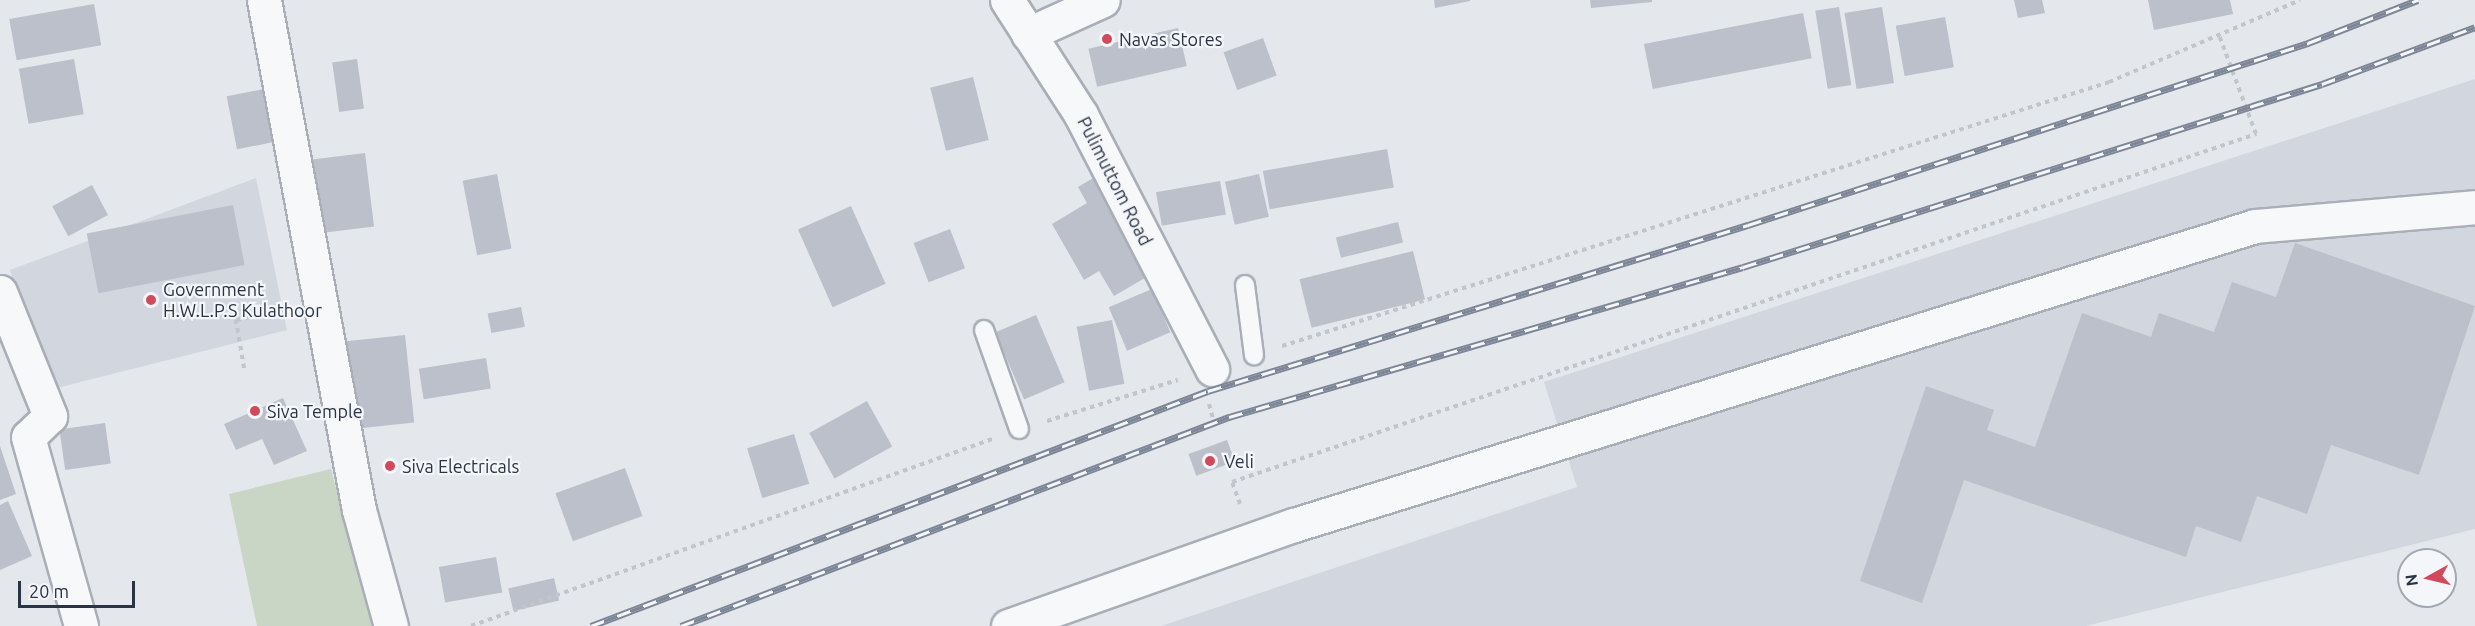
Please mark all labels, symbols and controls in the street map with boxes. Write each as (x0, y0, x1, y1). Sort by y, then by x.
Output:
place label: Navas Stores (1119, 28, 1223, 50)
marker: Navas Stores (1100, 32, 1114, 46)
street label: Pulimuttom Road (1073, 113, 1157, 249)
place label: Government H.W.L.P.S Kulathoor (163, 279, 322, 322)
marker: Government H.W.L.P.S Kulathoor (144, 293, 158, 307)
place label: Siva Temple (267, 400, 363, 422)
marker: Siva Temple (248, 404, 262, 418)
place label: Veli (1224, 450, 1254, 472)
marker: Veli (1201, 452, 1219, 470)
place label: Siva Electricals (402, 455, 519, 477)
marker: Siva Electricals (383, 459, 397, 473)
north arrow (2397, 548, 2457, 608)
scale bar (21, 569, 138, 607)
text: N (2401, 573, 2421, 587)
text: 20 m (29, 581, 69, 601)

